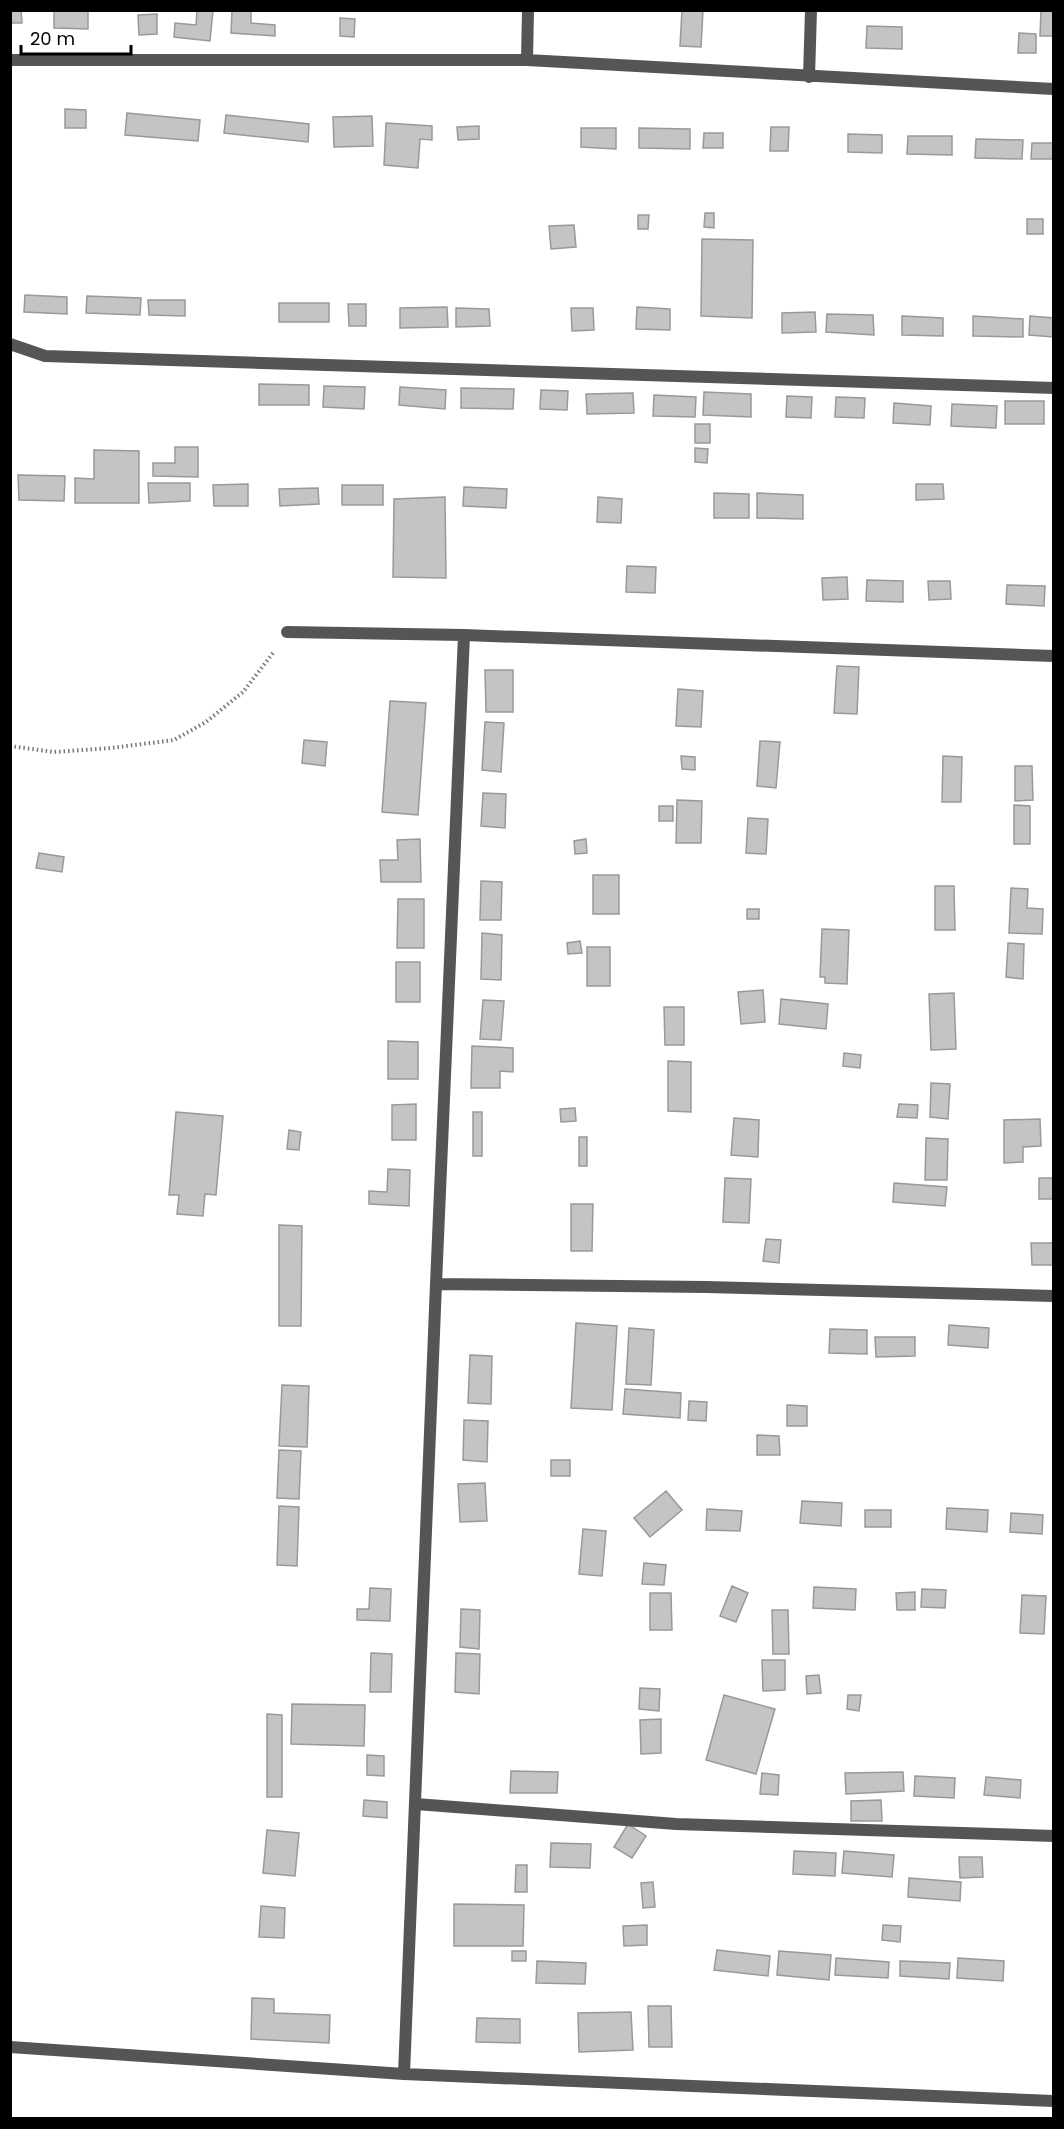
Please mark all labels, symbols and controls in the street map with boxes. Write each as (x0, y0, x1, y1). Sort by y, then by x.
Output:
scale bar (21, 18, 130, 56)
text: 20 m (30, 26, 75, 51)

